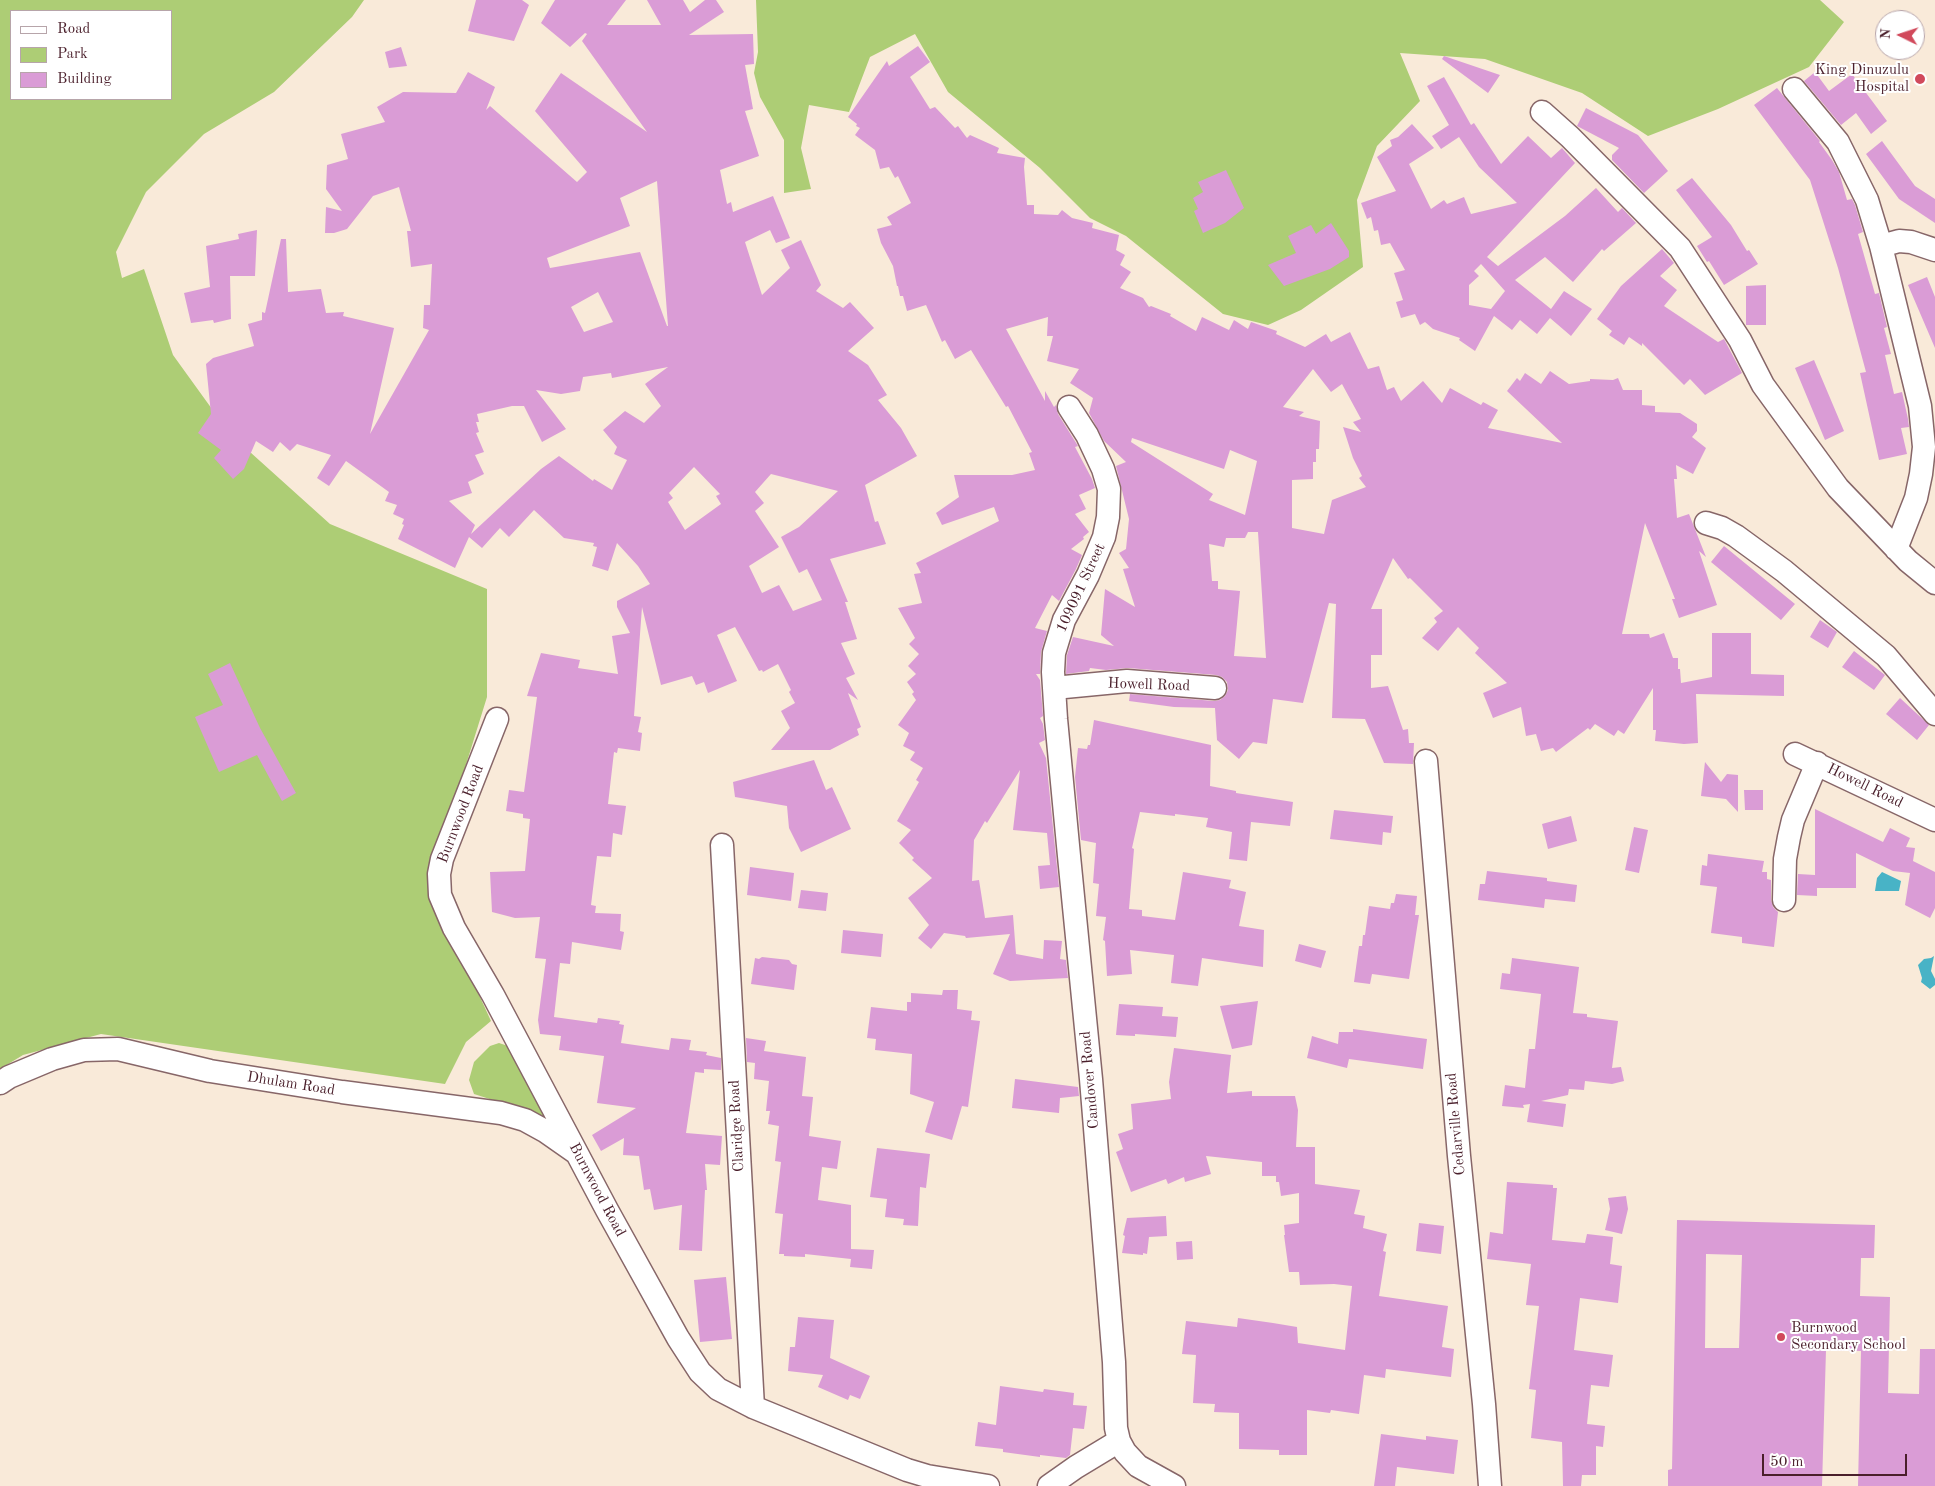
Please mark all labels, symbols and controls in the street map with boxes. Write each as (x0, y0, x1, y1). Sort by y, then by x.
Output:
legend (10, 10, 172, 100)
north arrow (1875, 10, 1925, 60)
text: Road (57, 22, 90, 37)
text: N (1879, 28, 1893, 40)
text: Park (57, 47, 88, 62)
place label: King Dinuzulu Hospital (1815, 61, 1909, 96)
text: Building (57, 72, 112, 87)
marker: King Dinuzulu Hospital (1913, 72, 1927, 86)
street label: 109091 Street (1053, 541, 1109, 635)
street label: Howell Road (1107, 675, 1191, 695)
street label: Howell Road (1824, 760, 1906, 812)
street label: Burnwood Road (434, 762, 488, 866)
street label: Candover Road (1077, 1030, 1103, 1130)
street label: Dhulam Road (246, 1068, 336, 1100)
street label: Cedarville Road (1443, 1072, 1469, 1176)
street label: Claridge Road (726, 1080, 748, 1172)
street label: Burnwood Road (565, 1140, 629, 1240)
place label: Burnwood Secondary School (1791, 1319, 1906, 1354)
marker: Burnwood Secondary School (1775, 1331, 1787, 1343)
scale bar (1765, 1444, 1910, 1476)
text: 50 m (1770, 1455, 1804, 1470)

